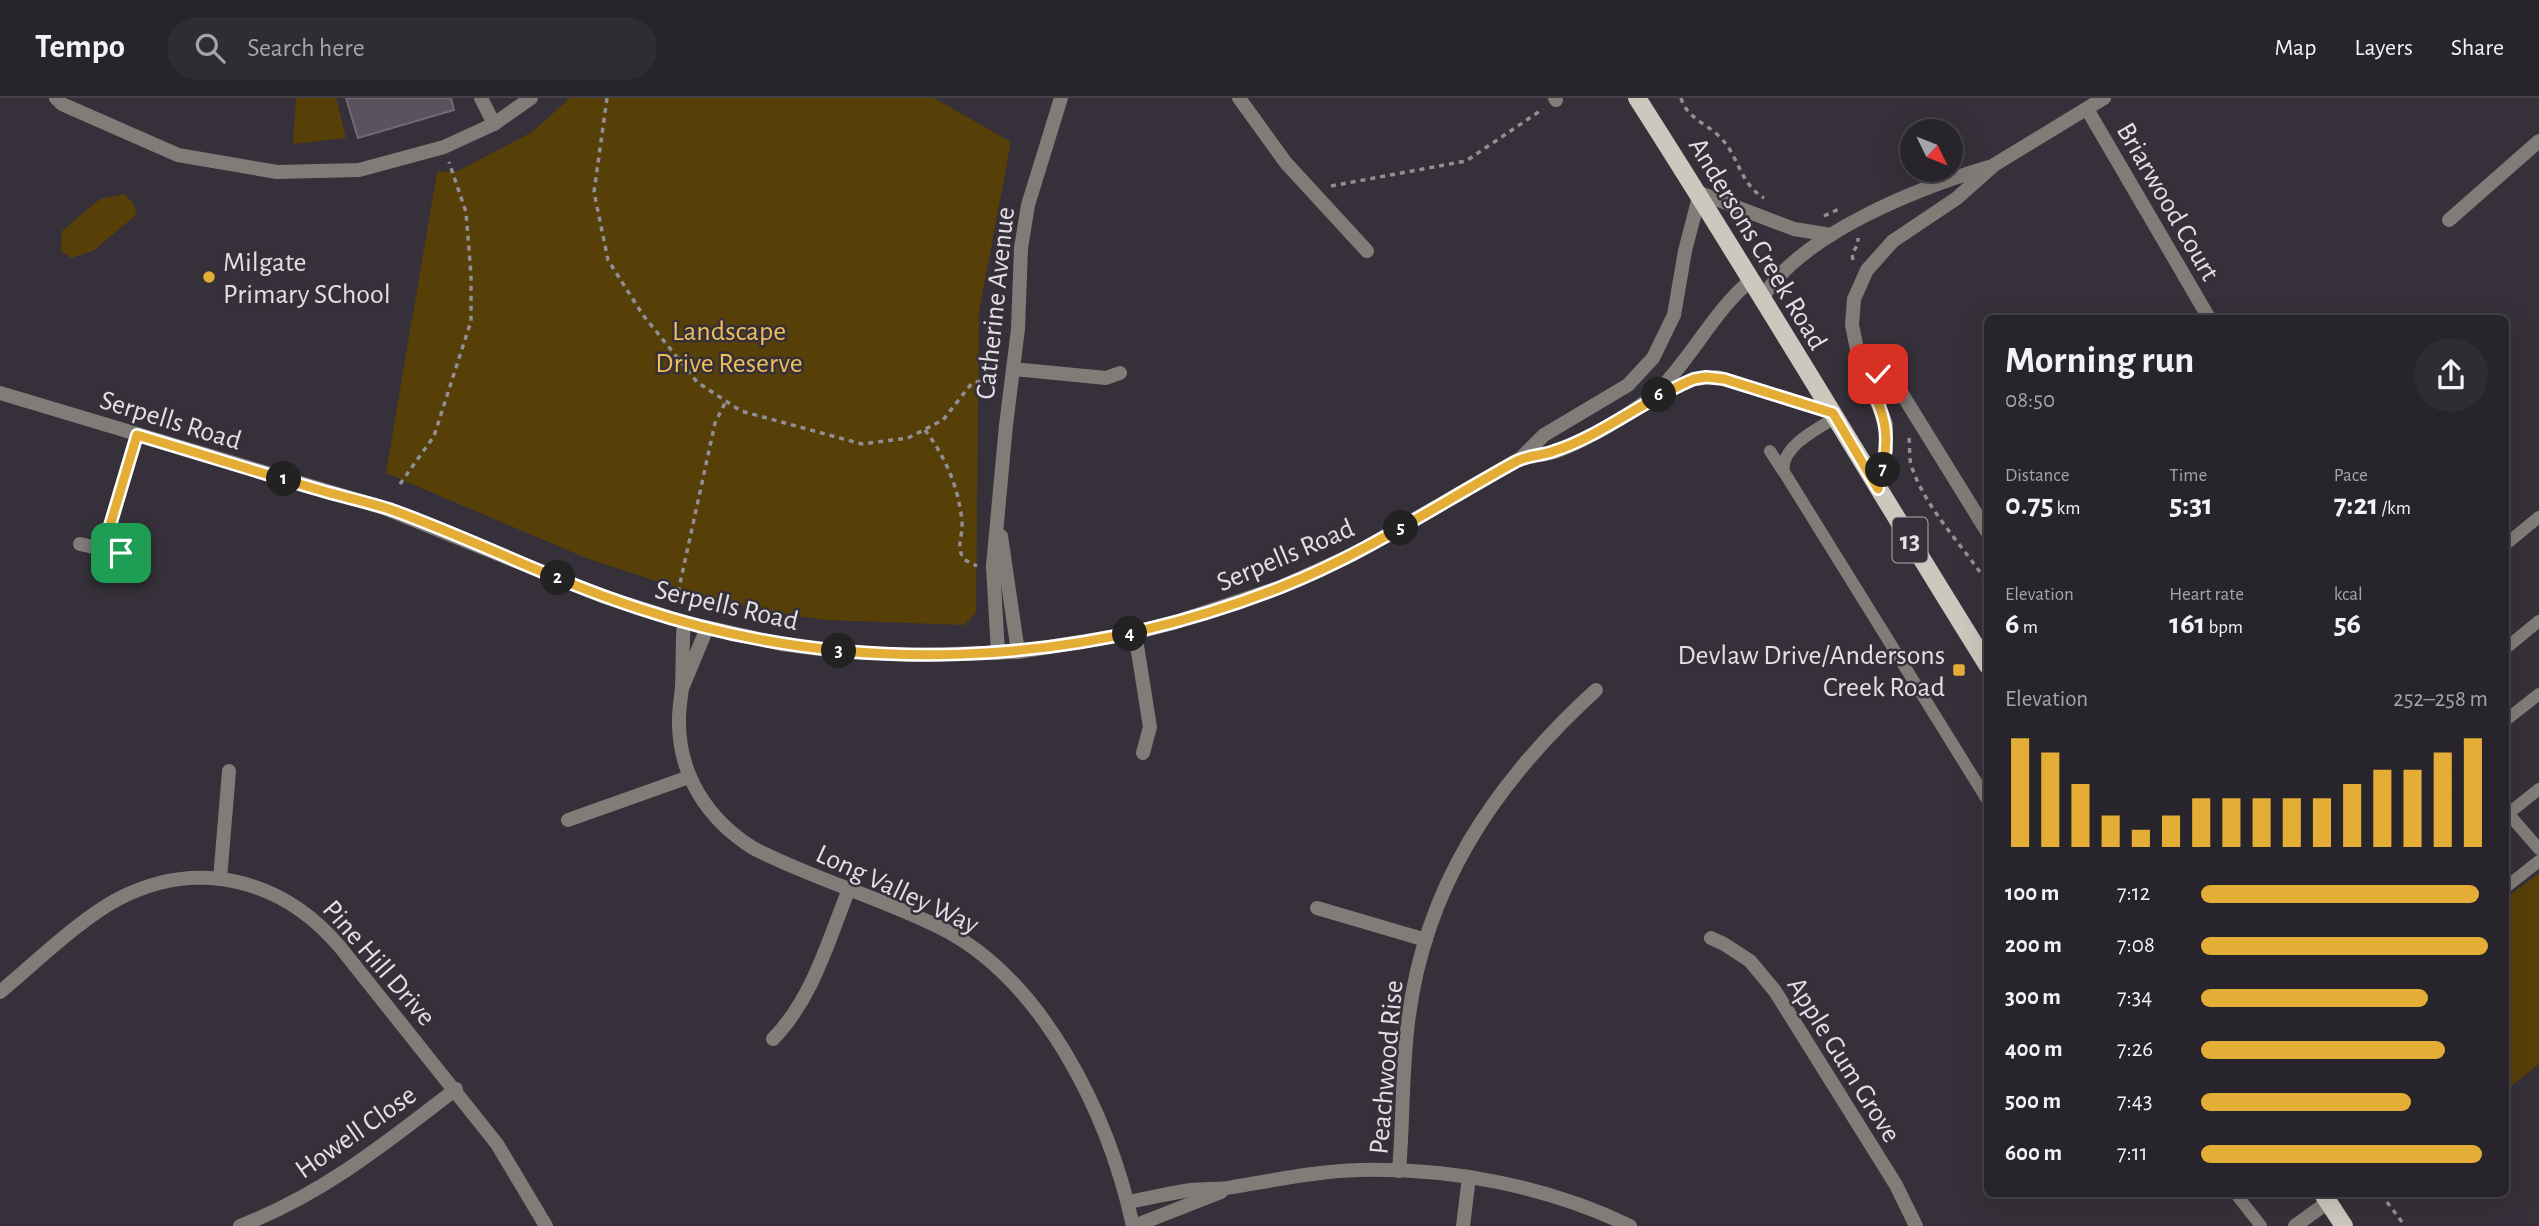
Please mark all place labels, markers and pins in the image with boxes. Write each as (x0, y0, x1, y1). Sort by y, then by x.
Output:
place label: Milgate Primary SChool (223, 249, 391, 309)
marker: Milgate Primary SChool (201, 269, 217, 285)
pin (1848, 344, 1908, 404)
pin: 6 (1642, 378, 1676, 412)
pin: 7 (1866, 452, 1900, 488)
pin: 1 (266, 462, 302, 496)
pin: 5 (1384, 510, 1418, 546)
pin (91, 523, 151, 583)
pin: 2 (540, 560, 576, 596)
pin: 4 (1112, 616, 1148, 652)
pin: 3 (822, 634, 856, 668)
place label: Devlaw Drive/Andersons Creek Road (1677, 642, 1945, 702)
marker: Devlaw Drive/Andersons Creek Road (1951, 662, 1967, 678)

